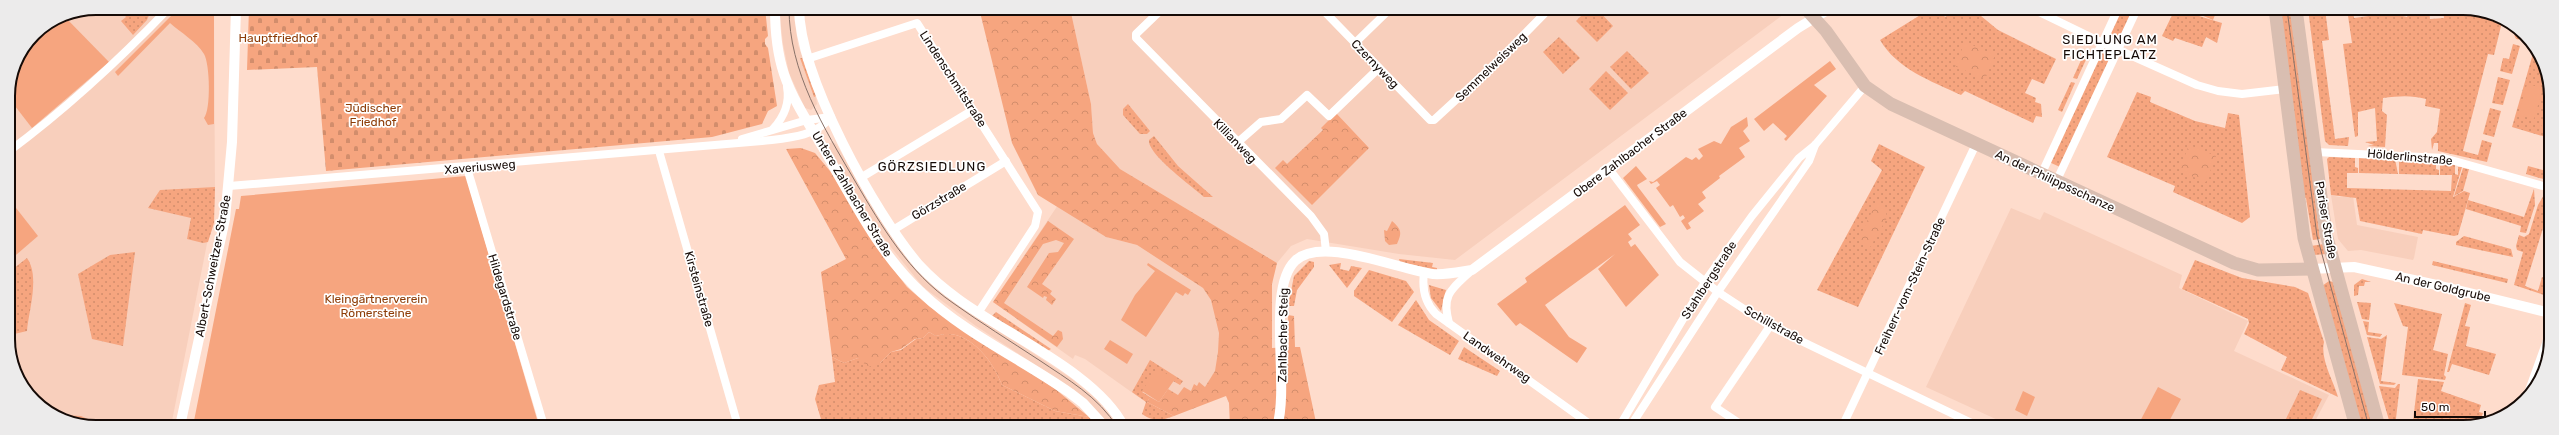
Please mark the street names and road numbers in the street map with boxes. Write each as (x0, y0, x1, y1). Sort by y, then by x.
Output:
street label: Lindenschmitstraße (917, 28, 990, 130)
street label: Semmelweisweg (1452, 29, 1530, 105)
street label: Czernyweg (1348, 37, 1402, 91)
street label: Obere Zahlbacher Straße (1570, 105, 1690, 200)
street label: Killianweg (1211, 116, 1259, 166)
street label: Untere Zahlbacher Straße (809, 129, 895, 259)
street label: Hölderlinstraße (2367, 146, 2454, 168)
street label: An der Philippsschanze (1993, 147, 2117, 215)
street label: Xaveriusweg (444, 157, 516, 177)
street label: Görzstraße (909, 179, 969, 223)
street label: Pariser Straße (2312, 180, 2340, 260)
street label: Albert-Schweitzer-Straße (192, 194, 234, 338)
street label: Freiherr-vom-Stein-Straße (1872, 215, 1948, 357)
street label: Stahlbergstraße (1679, 238, 1740, 322)
street label: Kirsteinstraße (682, 250, 717, 329)
street label: Hildegardstraße (485, 252, 525, 342)
street label: An der Goldgrube (2394, 269, 2492, 305)
street label: Zahlbacher Steig (1275, 288, 1291, 382)
street label: Schillstraße (1742, 303, 1806, 347)
street label: Landwehrweg (1461, 329, 1533, 385)

